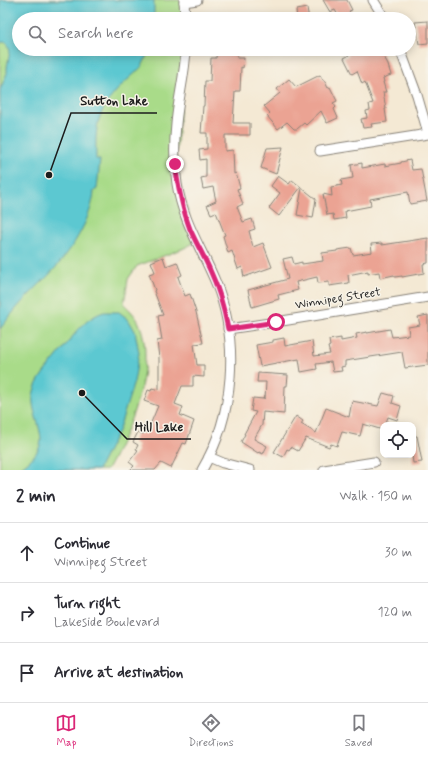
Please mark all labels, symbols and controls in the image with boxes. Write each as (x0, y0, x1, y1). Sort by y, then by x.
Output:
search box (12, 12, 416, 56)
icon: search (26, 23, 48, 45)
text: Search here (58, 24, 134, 44)
callout: Sutton Lake (71, 88, 157, 113)
text: Sutton Lake (80, 93, 148, 110)
route end (166, 155, 184, 173)
street label: Winnipeg Street (294, 284, 382, 315)
route start (267, 313, 285, 331)
callout: Hill Lake (127, 414, 191, 439)
text: Hill Lake (135, 419, 183, 436)
map controls (380, 422, 416, 458)
button: locate (380, 422, 416, 458)
text: 2 min (16, 485, 56, 507)
text: Walk · 150 m (339, 488, 412, 505)
text: Continue (54, 534, 110, 554)
icon: ahead (16, 542, 38, 564)
text: 30 m (385, 544, 412, 561)
text: Winnipeg Street (54, 554, 148, 571)
text: Turn right (54, 594, 121, 614)
icon: right (16, 602, 38, 624)
text: 120 m (378, 604, 412, 621)
text: Lakeside Boulevard (54, 614, 160, 631)
icon: arrive (16, 662, 38, 684)
text: Arrive at destination (54, 663, 183, 683)
tab: Map (55, 712, 77, 750)
tab: Directions (188, 712, 234, 750)
tab: Saved (345, 712, 372, 750)

